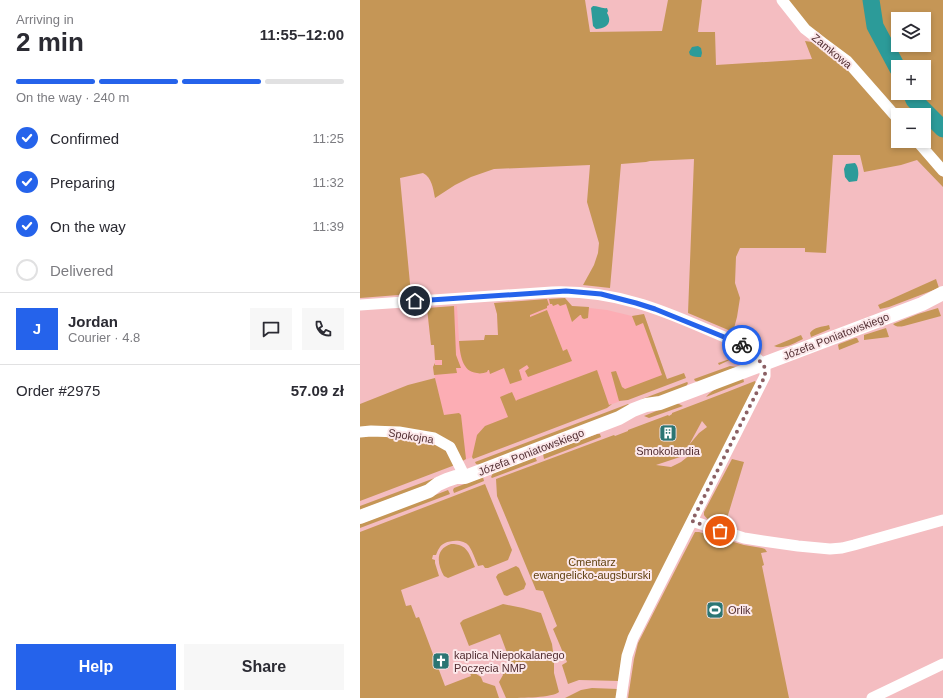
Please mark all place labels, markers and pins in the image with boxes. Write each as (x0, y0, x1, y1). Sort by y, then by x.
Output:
pin (398, 284, 432, 318)
building icon: Smokolandia (658, 423, 678, 443)
place label: Smokolandia (636, 445, 701, 457)
pin (703, 514, 737, 548)
sports icon: Orlik (705, 600, 725, 620)
place label: Orlik (728, 604, 751, 616)
place label: kaplica Niepokalanego Poczęcia NMP (454, 649, 565, 674)
church icon: kaplica Niepokalanego Poczęcia NMP (431, 651, 451, 671)

